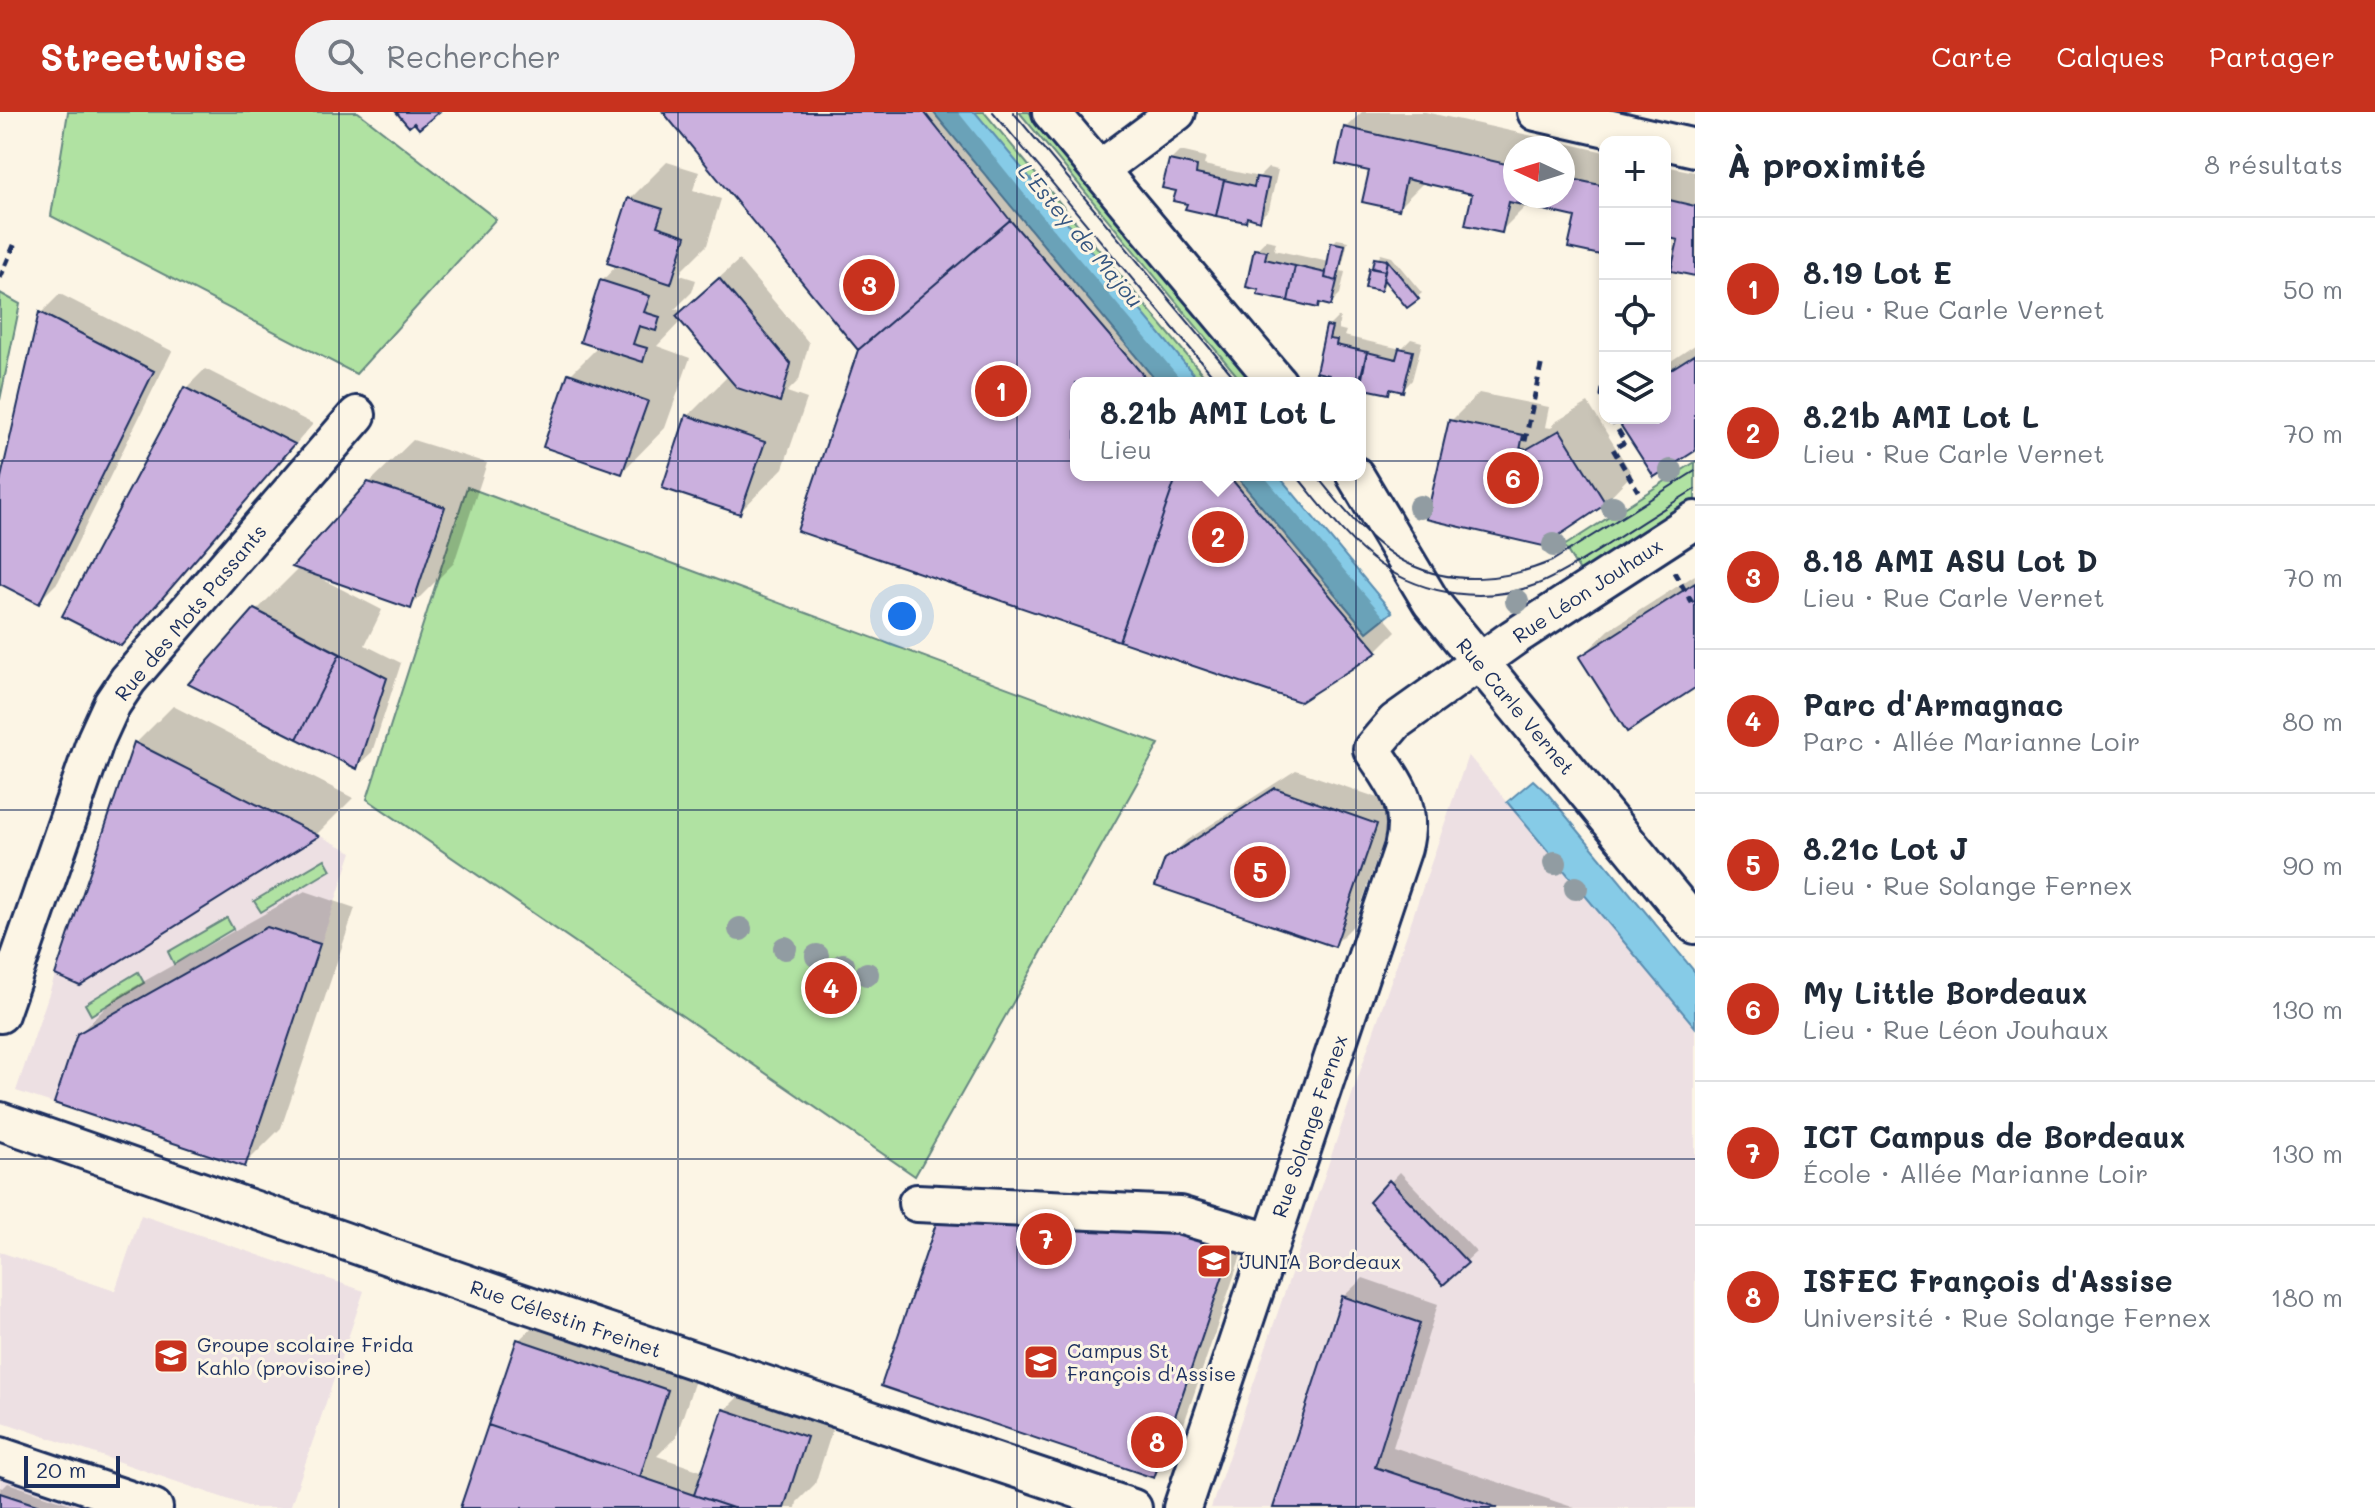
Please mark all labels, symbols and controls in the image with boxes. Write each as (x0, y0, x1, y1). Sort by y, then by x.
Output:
search box (295, 20, 855, 92)
text: Streetwise (40, 31, 247, 81)
icon: search (323, 34, 367, 78)
text: Rechercher (387, 36, 561, 76)
text: Carte (1931, 38, 2012, 74)
text: Calques (2056, 38, 2165, 74)
text: Partager (2209, 38, 2335, 74)
north arrow (1503, 136, 1575, 208)
map controls (1599, 136, 1671, 424)
button: + (1599, 136, 1671, 208)
text: À proximité (1727, 142, 1926, 187)
text: 8 résultats (2204, 147, 2343, 181)
water label: L'Estey de Majou (1012, 157, 1150, 313)
button: − (1599, 208, 1671, 280)
text: 8.19 Lot E (1803, 252, 1952, 292)
pin: 3 (843, 255, 895, 315)
text: 1 (1747, 272, 1759, 306)
text: 50 m (2283, 272, 2343, 306)
button: locate (1599, 280, 1671, 352)
text: Lieu · Rue Carle Vernet (1803, 292, 2105, 326)
button: layers (1599, 352, 1671, 424)
pin: 1 (975, 361, 1027, 421)
popup (1070, 377, 1366, 481)
text: 8.21b AMI Lot L (1100, 392, 1336, 432)
text: 8.21b AMI Lot L (1803, 396, 2039, 436)
text: 2 (1746, 416, 1760, 450)
text: 70 m (2283, 416, 2343, 450)
text: Lieu (1100, 432, 1152, 466)
text: Lieu · Rue Carle Vernet (1803, 436, 2105, 470)
pin: 6 (1487, 448, 1539, 508)
pin: 2 (1192, 507, 1244, 567)
street label: Rue des Mots Passants (108, 518, 272, 706)
street label: Rue Léon Jouhaux (1507, 532, 1667, 648)
text: 8.18 AMI ASU Lot D (1803, 540, 2098, 580)
text: 3 (1745, 560, 1761, 594)
text: 70 m (2283, 560, 2343, 594)
text: Lieu · Rue Carle Vernet (1803, 580, 2105, 614)
your location (882, 596, 922, 636)
street label: Rue Carle Vernet (1451, 632, 1581, 780)
text: Parc d'Armagnac (1803, 684, 2064, 724)
text: 4 (1745, 704, 1761, 738)
text: 80 m (2282, 704, 2343, 738)
text: Parc · Allée Marianne Loir (1803, 724, 2140, 758)
text: 8.21c Lot J (1803, 828, 1969, 868)
pin: 5 (1234, 842, 1286, 902)
text: 5 (1745, 848, 1761, 882)
text: 90 m (2283, 848, 2343, 882)
text: Lieu · Rue Solange Fernex (1803, 868, 2132, 902)
pin: 4 (805, 958, 857, 1018)
text: My Little Bordeaux (1803, 972, 2088, 1012)
text: 6 (1745, 992, 1761, 1026)
text: 130 m (2271, 992, 2343, 1026)
text: Lieu · Rue Léon Jouhaux (1803, 1012, 2108, 1046)
street label: Rue Solange Fernex (1265, 1031, 1353, 1221)
text: ICT Campus de Bordeaux (1803, 1116, 2186, 1156)
text: 7 (1746, 1136, 1760, 1170)
text: 130 m (2271, 1136, 2343, 1170)
text: École · Allée Marianne Loir (1803, 1156, 2148, 1190)
pin: 7 (1020, 1209, 1072, 1269)
school or university icon: JUNIA Bordeaux (1195, 1242, 1233, 1280)
place label: JUNIA Bordeaux (1240, 1248, 1401, 1274)
text: ISFEC François d'Assise (1803, 1260, 2173, 1300)
street label: Rue Célestin Freinet (467, 1273, 665, 1363)
text: 8 (1745, 1280, 1761, 1314)
text: 180 m (2271, 1280, 2343, 1314)
text: Université · Rue Solange Fernex (1803, 1300, 2211, 1334)
place label: Groupe scolaire Frida Kahlo (provisoire) (197, 1331, 414, 1380)
school or university icon: Groupe scolaire Frida Kahlo (provisoire) (152, 1337, 190, 1375)
place label: Campus St François d'Assise (1067, 1337, 1236, 1386)
school or university icon: Campus St François d'Assise (1022, 1343, 1060, 1381)
pin: 8 (1131, 1412, 1183, 1472)
scale bar (24, 1452, 120, 1488)
text: 20 m (36, 1455, 86, 1484)

